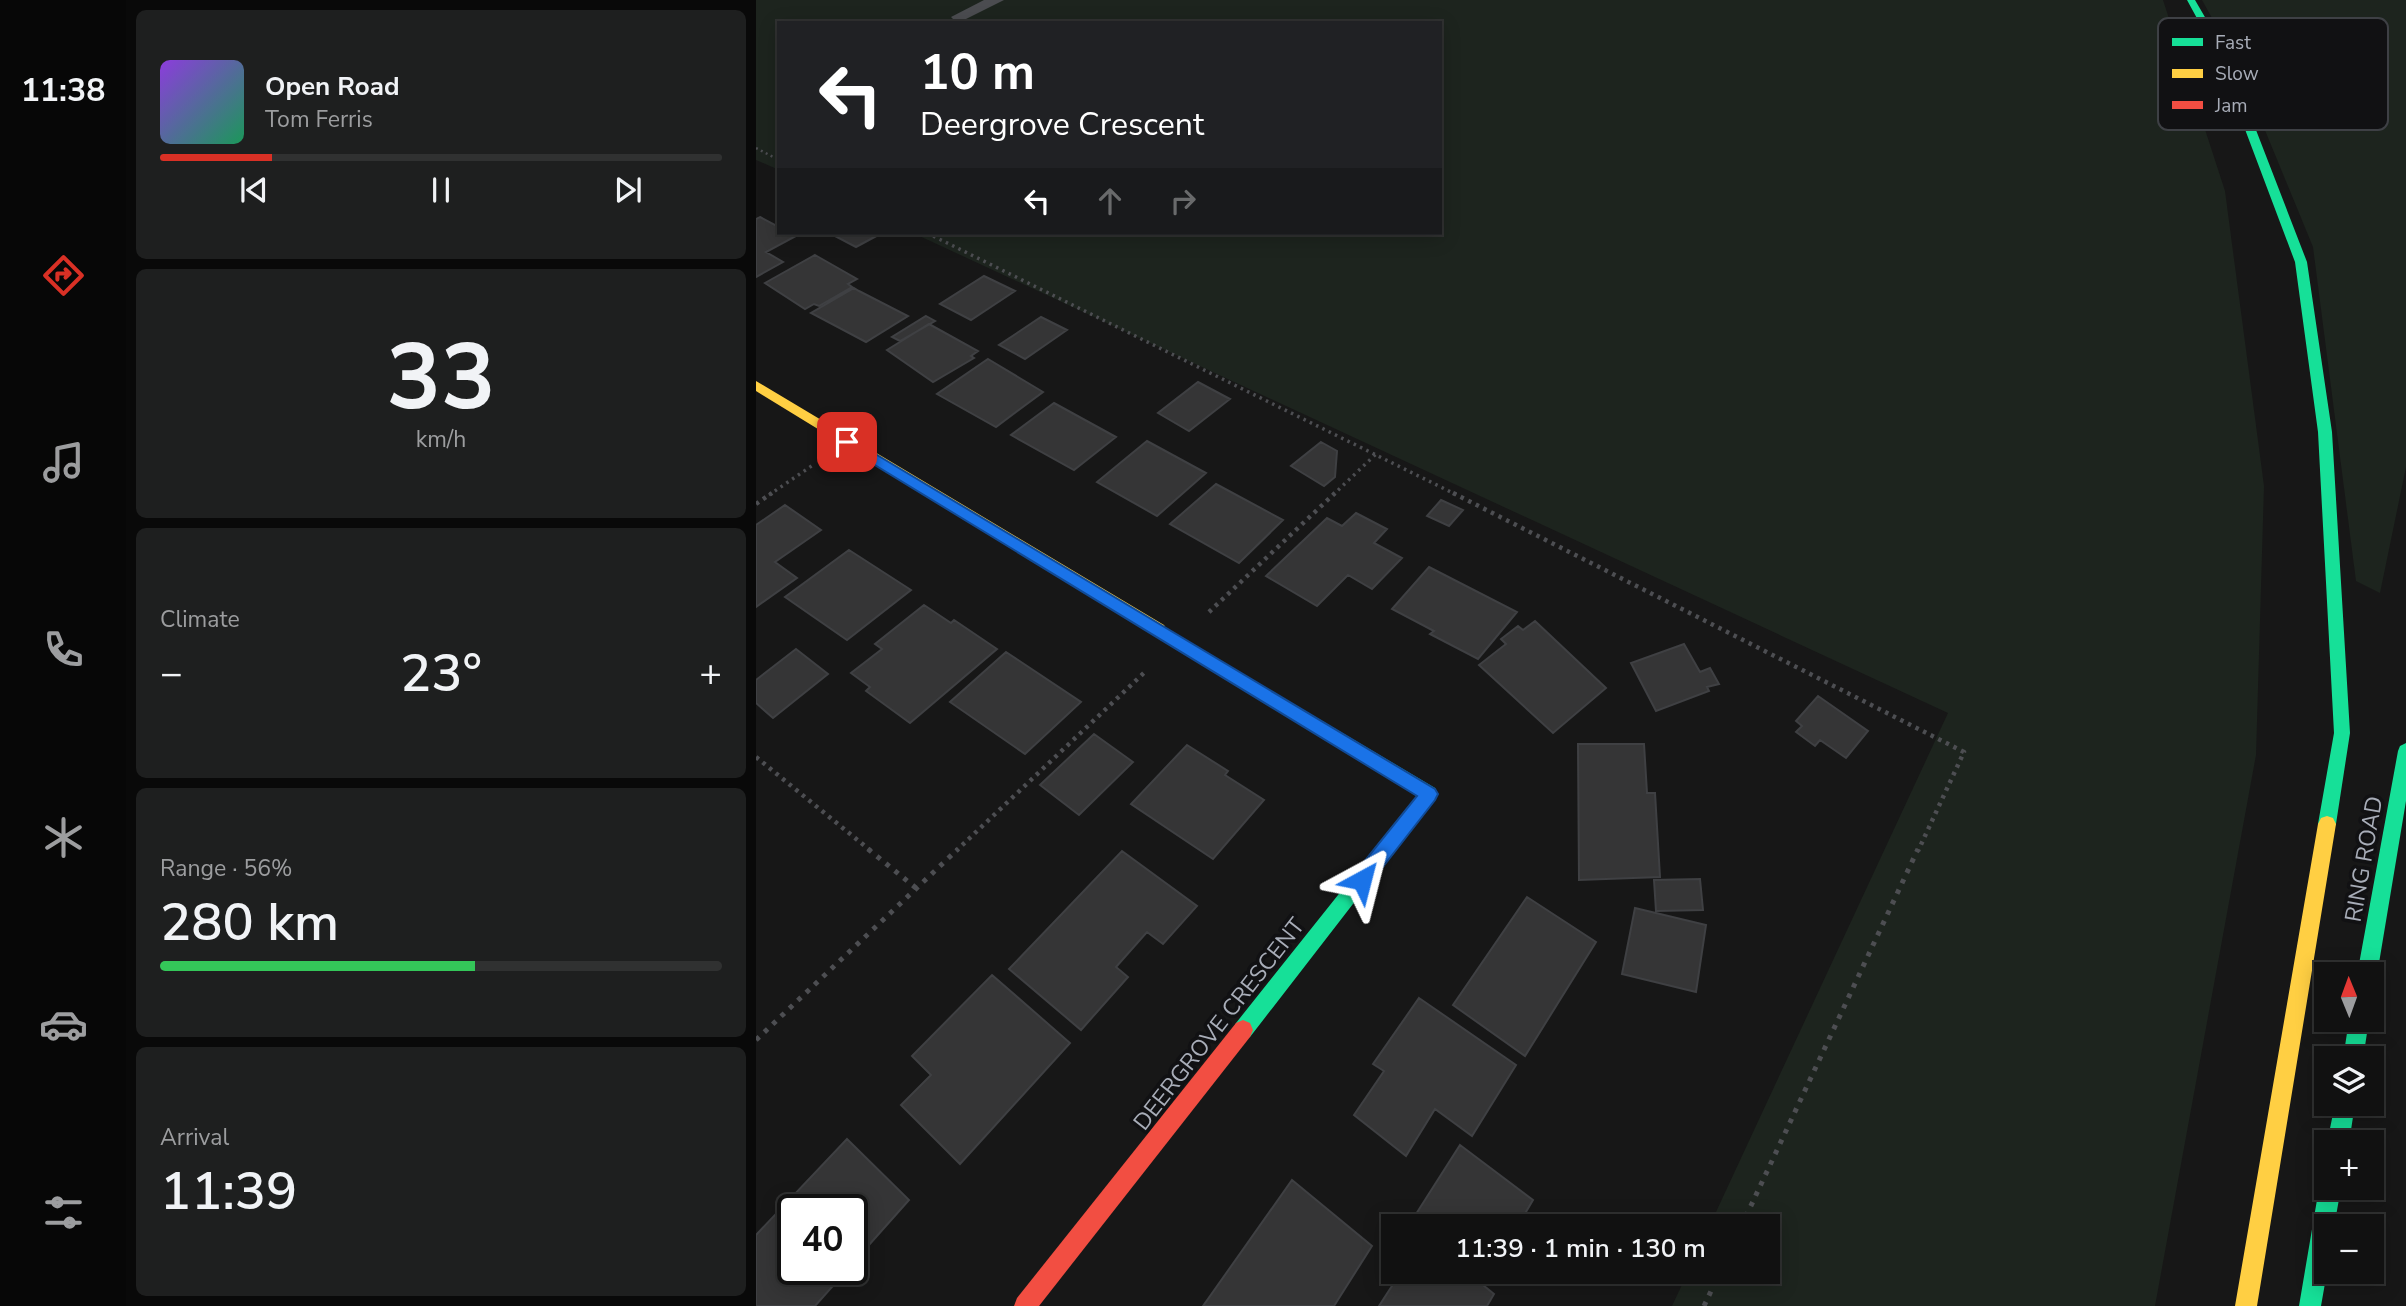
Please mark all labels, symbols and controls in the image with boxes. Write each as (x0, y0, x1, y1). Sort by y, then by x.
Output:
legend (2158, 18, 2388, 130)
text: Fast (2215, 30, 2251, 56)
text: 10 m (920, 39, 1035, 106)
icon: left (805, 49, 896, 140)
text: Slow (2215, 61, 2259, 87)
text: 11:38 (21, 69, 105, 112)
text: Open Road (265, 69, 400, 104)
text: Jam (2214, 93, 2248, 119)
text: Deergrove Crescent (920, 103, 1204, 146)
text: Tom Ferris (265, 104, 373, 135)
icon: previous (235, 171, 273, 209)
icon: pause (422, 171, 460, 209)
icon: next (609, 171, 647, 209)
icon: left (1018, 182, 1056, 220)
icon: ahead (1091, 182, 1129, 220)
icon: right (1164, 182, 1202, 220)
icon: directions (39, 251, 88, 300)
text: 33 (386, 316, 496, 440)
pin (817, 412, 877, 472)
icon: arrive (828, 423, 866, 461)
text: km/h (416, 424, 466, 455)
icon: music (39, 438, 88, 487)
text: Climate (160, 604, 240, 635)
icon: phone (39, 625, 88, 674)
text: 23° (400, 638, 482, 709)
text: − (160, 648, 183, 699)
text: + (699, 648, 722, 699)
street label: RING ROAD (2338, 794, 2390, 924)
icon: climate (39, 813, 88, 862)
position arrow (1325, 843, 1399, 917)
text: Range · 56% (160, 853, 292, 884)
text: 280 km (160, 887, 339, 958)
street label: DEERGROVE CRESCENT (1126, 911, 1312, 1137)
north arrow (2314, 962, 2384, 1032)
map controls (2314, 962, 2384, 1284)
icon: car (39, 1000, 88, 1049)
button: layers (2314, 1046, 2384, 1116)
text: Arrival (160, 1122, 229, 1153)
button: + (2314, 1130, 2384, 1200)
text: 11:39 (160, 1156, 297, 1227)
icon: filters (39, 1188, 88, 1237)
speed limit sign: 40 (777, 1194, 868, 1285)
button: − (2314, 1214, 2384, 1284)
text: 11:39 · 1 min · 130 m (1455, 1231, 1706, 1266)

